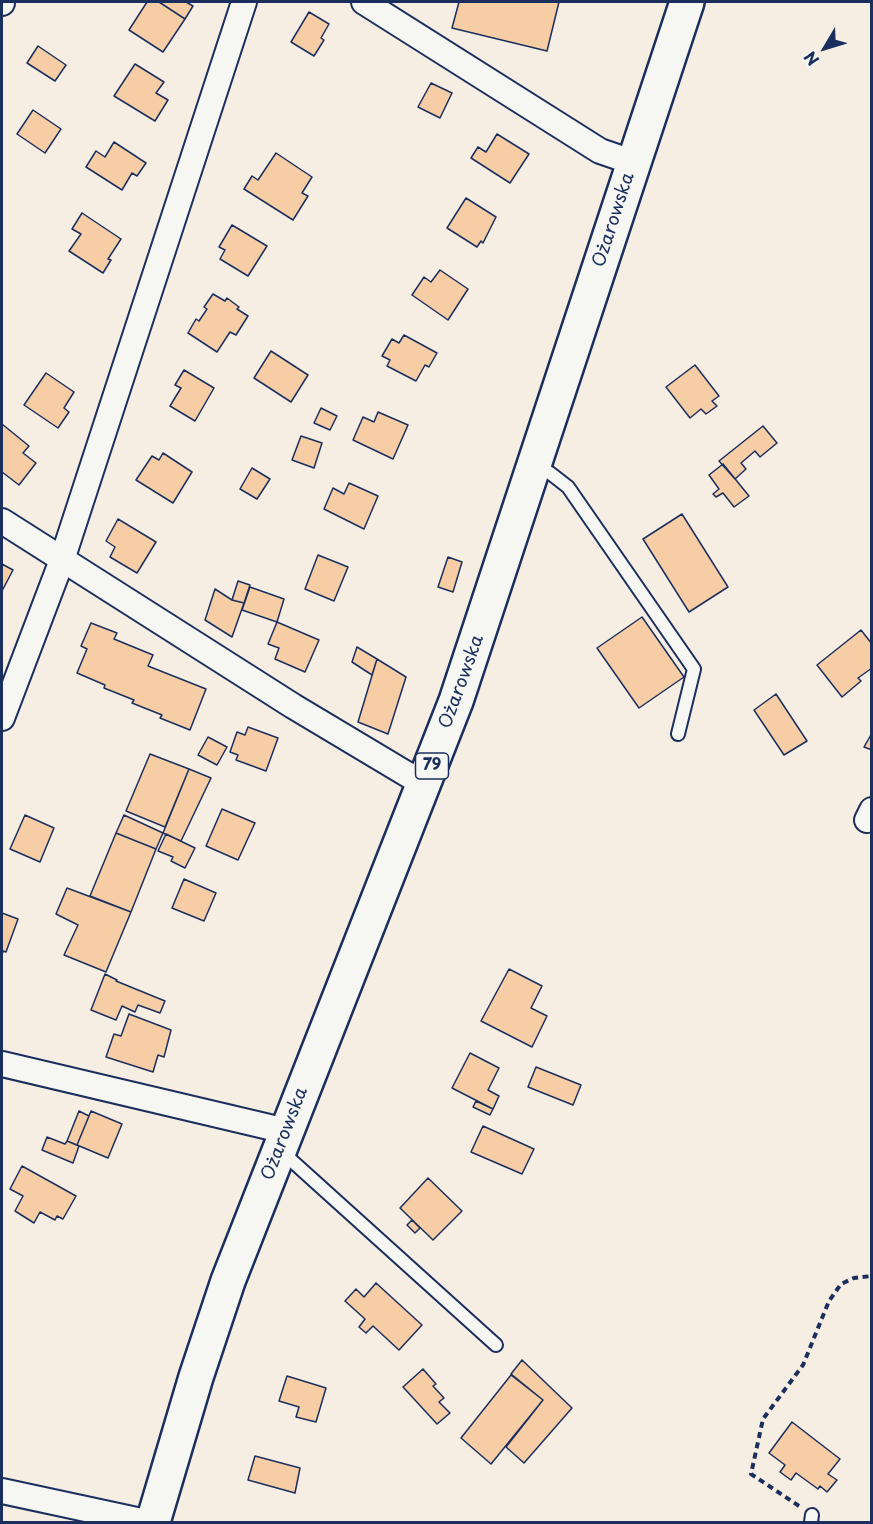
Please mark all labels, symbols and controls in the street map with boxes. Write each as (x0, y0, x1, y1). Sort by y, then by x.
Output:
north arrow (795, 18, 855, 78)
text: N (797, 47, 824, 71)
street label: Ożarowska (589, 170, 639, 270)
street label: Ożarowska (435, 632, 489, 732)
road number: 79 (416, 753, 448, 779)
street label: Ożarowska (257, 1084, 313, 1184)

